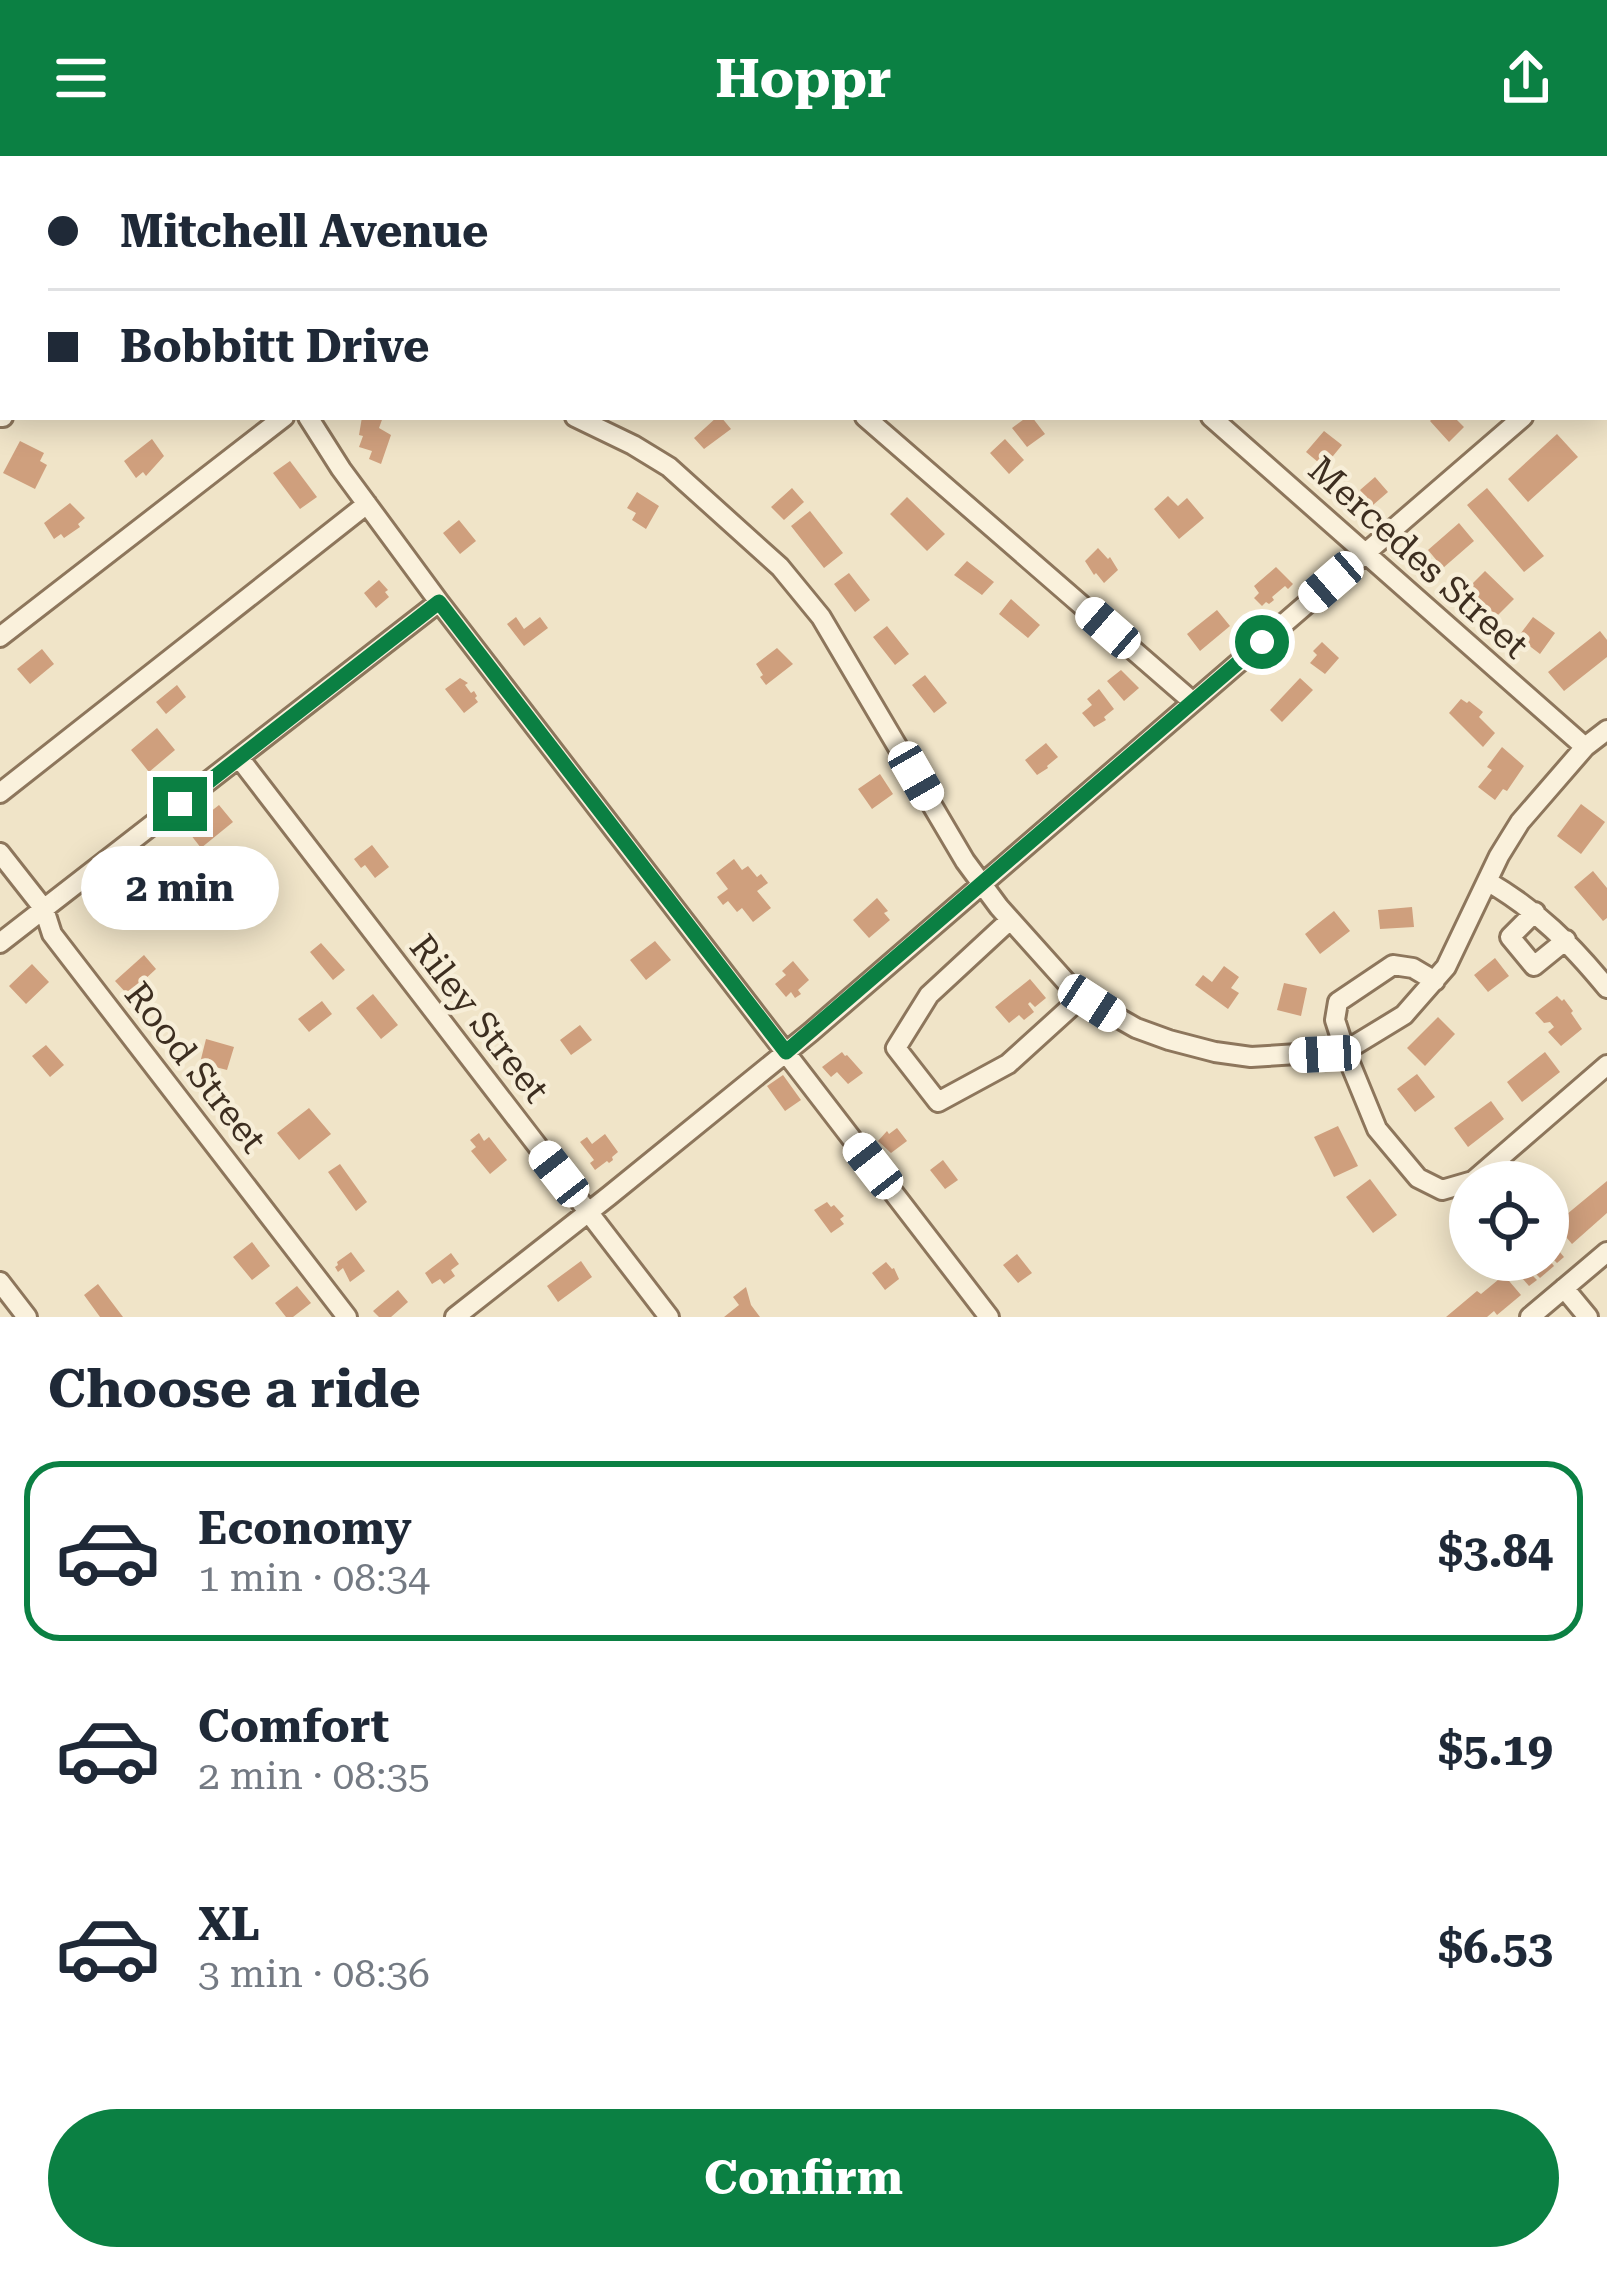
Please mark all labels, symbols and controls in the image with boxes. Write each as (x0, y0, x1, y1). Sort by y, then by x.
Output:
icon: menu (48, 45, 114, 111)
icon: share (1493, 45, 1559, 111)
text: Hoppr (715, 47, 892, 110)
text: Mitchell Avenue (120, 205, 488, 258)
text: Bobbitt Drive (120, 320, 429, 373)
street label: Mercedes Street (1300, 448, 1537, 667)
car (1292, 545, 1370, 619)
car (1069, 591, 1147, 665)
route start (1235, 615, 1289, 669)
car (882, 736, 950, 816)
route end (153, 777, 207, 831)
callout: 2 min (81, 846, 279, 930)
text: 2 min (126, 865, 234, 911)
street label: Riley Street (401, 927, 558, 1111)
car (1052, 968, 1132, 1038)
street label: Rood Street (116, 974, 275, 1161)
car (1288, 1034, 1362, 1074)
car (837, 1127, 909, 1205)
car (523, 1135, 595, 1213)
map controls (1449, 1161, 1569, 1281)
button: locate (1449, 1161, 1569, 1281)
text: Choose a ride (48, 1357, 421, 1420)
icon: car (54, 1497, 162, 1605)
text: Economy (198, 1502, 412, 1555)
text: $3.84 (1438, 1525, 1553, 1578)
text: 1 min · 08:34 (198, 1555, 430, 1601)
icon: car (54, 1695, 162, 1803)
text: Comfort (198, 1700, 389, 1753)
text: $5.19 (1438, 1723, 1553, 1776)
text: 2 min · 08:35 (198, 1753, 430, 1799)
icon: car (54, 1893, 162, 2001)
text: XL (198, 1898, 260, 1951)
text: $6.53 (1438, 1921, 1553, 1974)
text: 3 min · 08:36 (198, 1951, 430, 1997)
button: Confirm (48, 2109, 1559, 2247)

